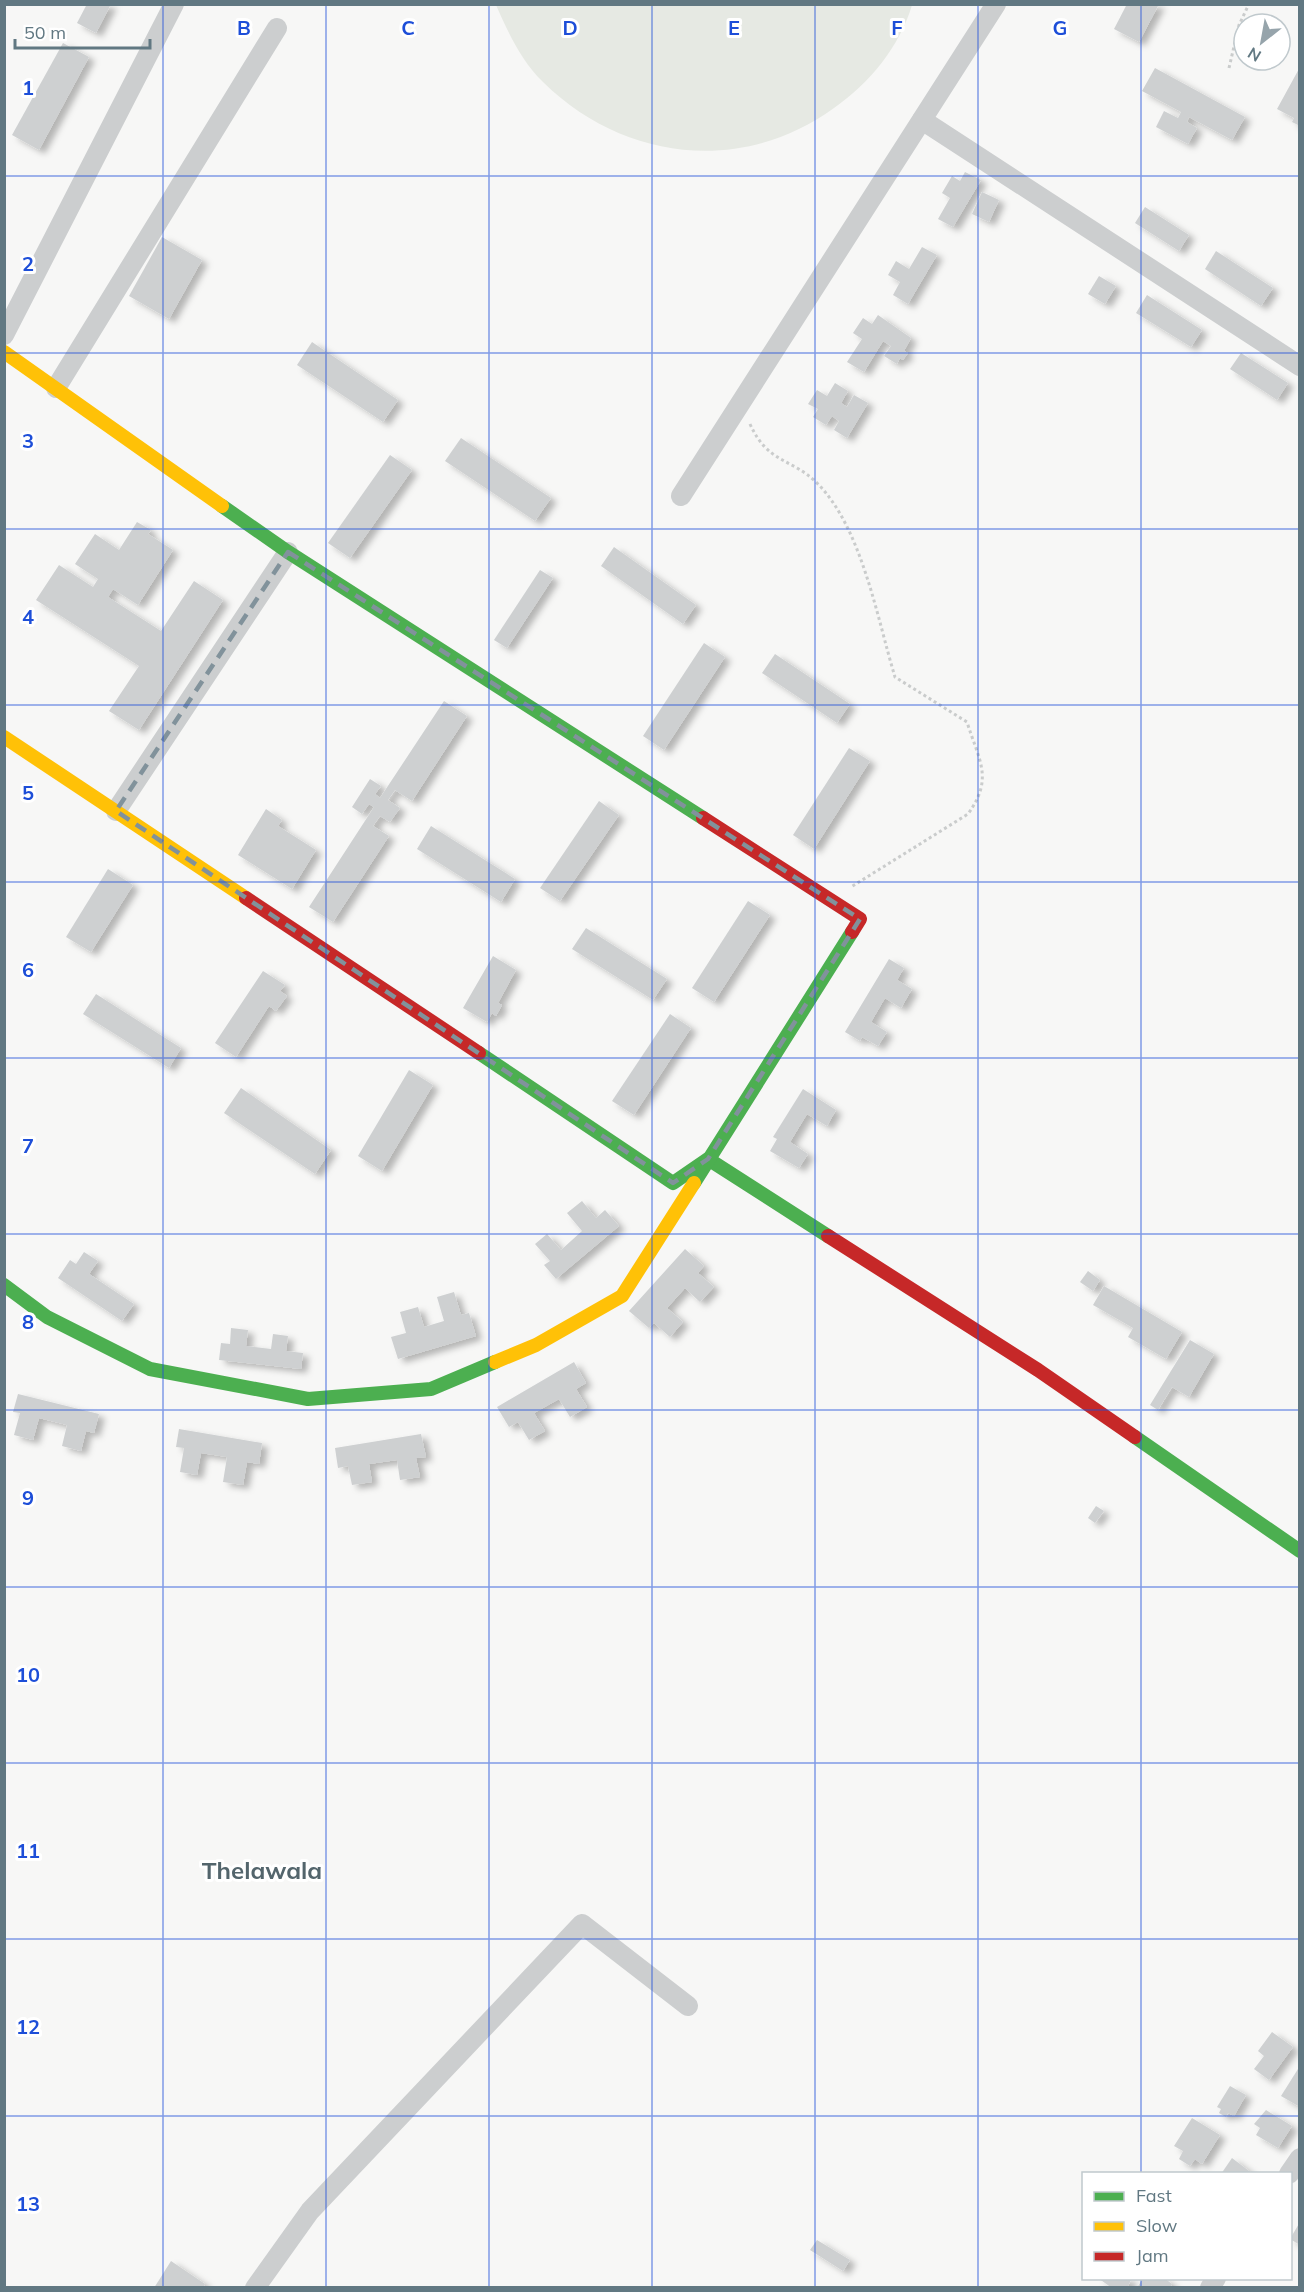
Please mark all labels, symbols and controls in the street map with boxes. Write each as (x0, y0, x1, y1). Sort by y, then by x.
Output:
scale bar (15, 12, 150, 50)
north arrow (1232, 12, 1292, 72)
text: B (237, 15, 251, 40)
text: C (401, 15, 415, 40)
text: D (562, 15, 578, 40)
text: E (728, 15, 740, 40)
text: F (891, 15, 903, 40)
text: G (1053, 15, 1067, 40)
text: 50 m (24, 21, 66, 44)
text: N (1244, 43, 1265, 67)
text: 1 (22, 75, 34, 100)
text: 2 (22, 251, 34, 276)
text: 3 (22, 428, 34, 453)
text: 4 (22, 604, 34, 629)
text: 5 (22, 780, 34, 805)
text: 6 (22, 957, 34, 982)
text: 7 (22, 1133, 34, 1158)
text: 8 (22, 1309, 34, 1334)
text: 9 (22, 1485, 34, 1510)
text: 10 (16, 1662, 40, 1687)
text: 11 (16, 1838, 40, 1863)
district label: Thelawala (202, 1855, 322, 1885)
text: 12 (16, 2014, 40, 2039)
legend (1082, 2172, 1292, 2280)
text: Fast (1136, 2184, 1172, 2207)
text: 13 (16, 2191, 40, 2216)
text: Slow (1136, 2214, 1178, 2237)
text: Jam (1136, 2244, 1169, 2267)

